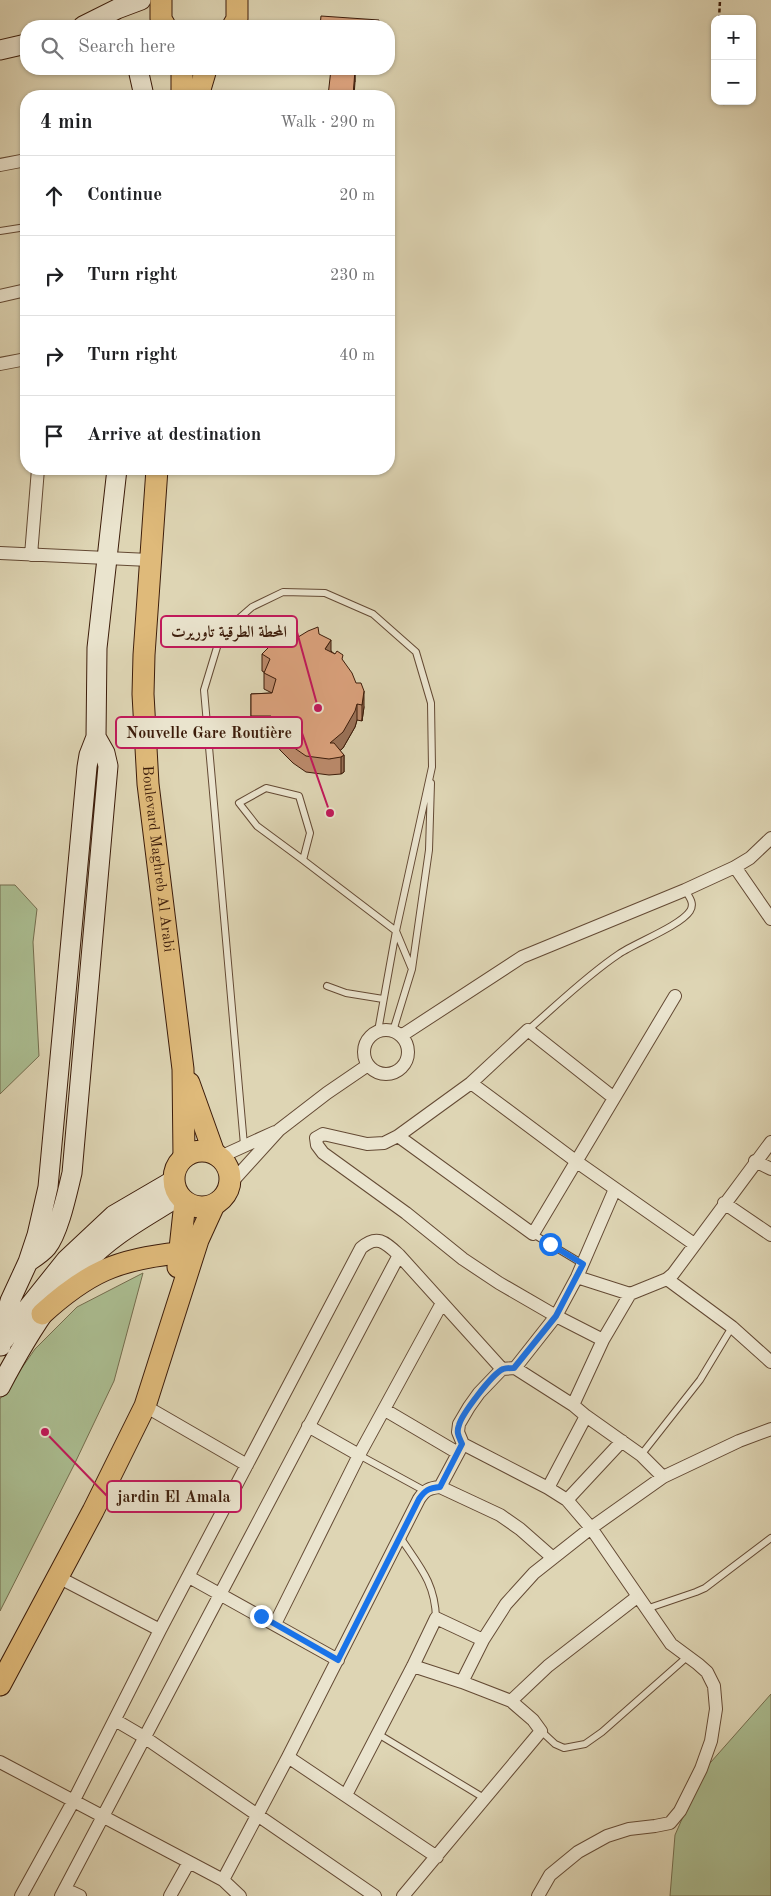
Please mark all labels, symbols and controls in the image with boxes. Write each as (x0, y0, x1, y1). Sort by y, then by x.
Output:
map controls (711, 15, 756, 105)
button: + (711, 15, 756, 60)
search box (20, 20, 395, 75)
icon: search (38, 34, 66, 62)
text: Search here (78, 38, 175, 57)
button: − (711, 60, 756, 105)
text: 4 min (40, 112, 93, 133)
text: Walk · 290 m (280, 115, 375, 131)
icon: ahead (40, 182, 68, 210)
text: Continue (87, 186, 162, 205)
text: 20 m (339, 188, 375, 204)
icon: right (40, 262, 68, 290)
text: Turn right (87, 266, 177, 285)
text: 230 m (330, 268, 375, 284)
icon: right (40, 342, 68, 370)
text: Turn right (87, 346, 177, 365)
text: 40 m (339, 348, 375, 364)
icon: arrive (40, 422, 68, 450)
text: Arrive at destination (87, 426, 261, 445)
callout: المحطة الطرقية تاوريرت (161, 616, 297, 647)
text: المحطة الطرقية تاوريرت (171, 624, 287, 642)
callout: Nouvelle Gare Routière (116, 717, 302, 748)
text: Nouvelle Gare Routière (126, 726, 292, 742)
street label: Boulevard Maghreb Al Arabi (139, 765, 176, 953)
route start (539, 1233, 562, 1256)
callout: jardin El Amala (107, 1481, 241, 1512)
text: jardin El Amala (116, 1490, 231, 1506)
route end (250, 1605, 273, 1628)

